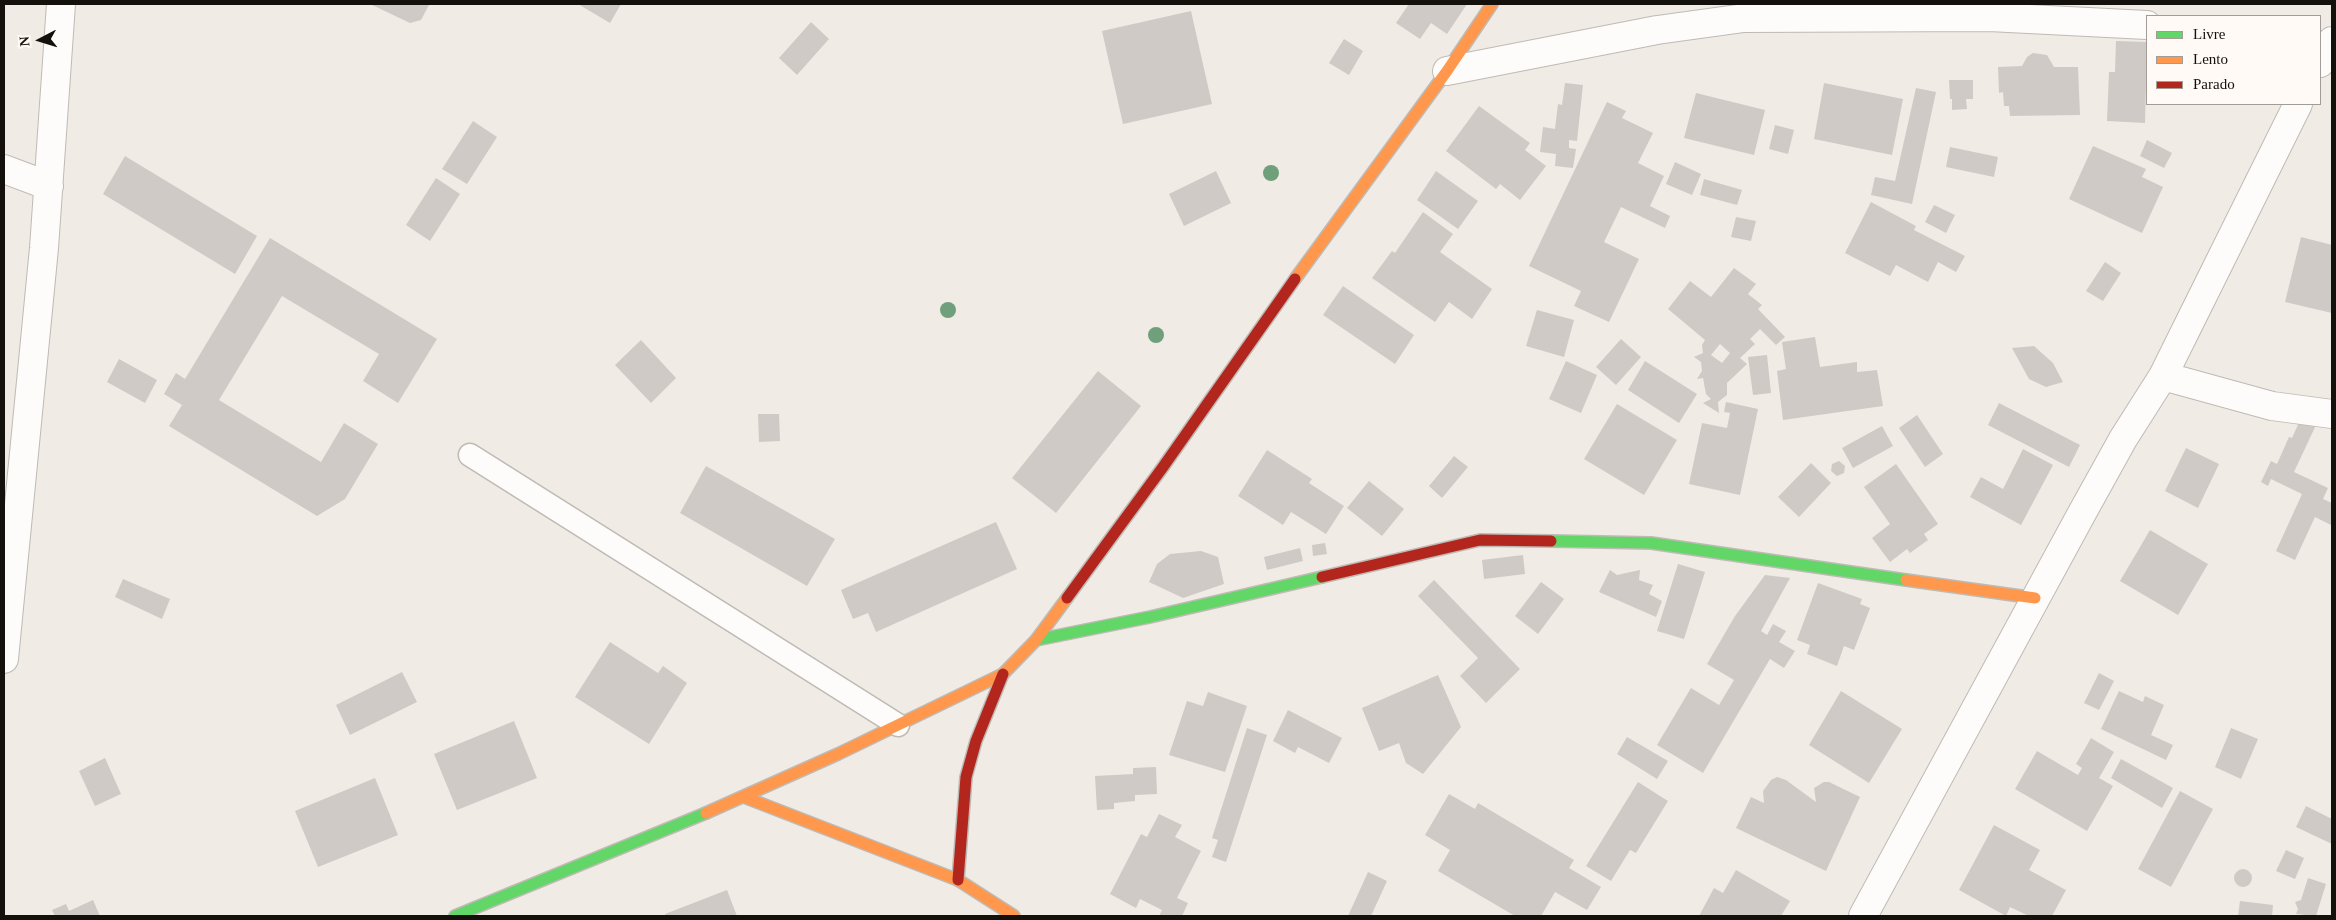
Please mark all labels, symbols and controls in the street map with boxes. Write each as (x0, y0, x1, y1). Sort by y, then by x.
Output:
north arrow (15, 15, 65, 65)
legend (2146, 15, 2321, 105)
text: Livre (2193, 26, 2225, 42)
text: N (17, 36, 32, 47)
text: Lento (2193, 51, 2228, 67)
text: Parado (2193, 76, 2235, 92)

